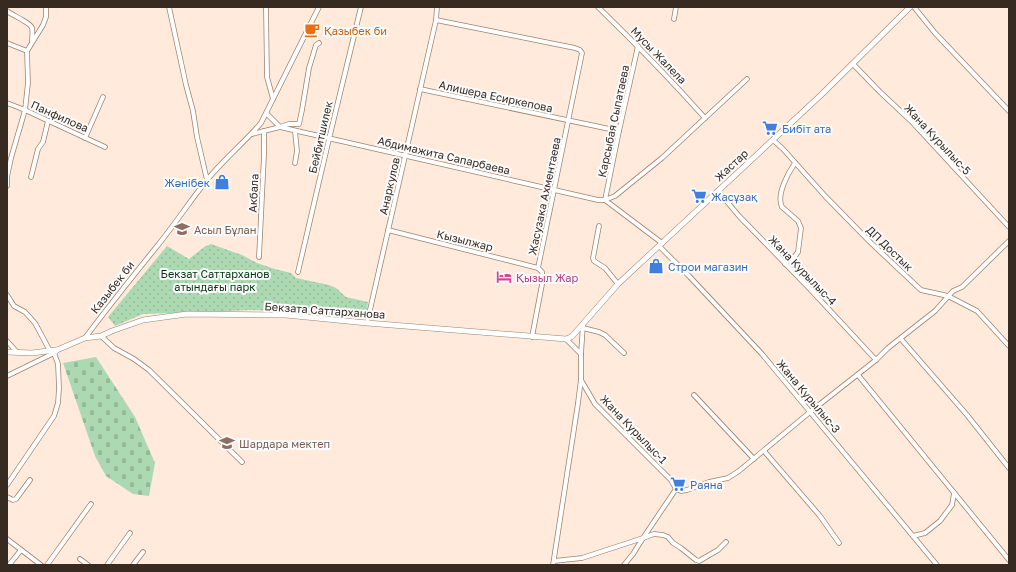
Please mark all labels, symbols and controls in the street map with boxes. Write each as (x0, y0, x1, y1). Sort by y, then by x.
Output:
cafe icon: Қазыбек би (303, 21, 321, 39)
place label: Қазыбек би (324, 24, 387, 37)
street label: Мусы Жалела (629, 24, 689, 86)
street label: Карсыбая Сыпатаева (595, 64, 631, 178)
street label: Алишера Есиркепова (438, 78, 554, 114)
street label: Панфилова (29, 98, 91, 134)
street label: Бейбитшилек (305, 99, 335, 174)
street label: Жана Курылыс-5 (902, 101, 974, 177)
supermarket icon: Бибіт ата (761, 119, 779, 137)
place label: Бибіт ата (782, 122, 831, 135)
street label: Абдимажита Сапарбаева (376, 133, 512, 177)
street label: Жасузака Ахментаева (525, 136, 563, 256)
street label: Жастар (712, 146, 751, 184)
street label: Анаркулов (376, 156, 402, 216)
shop icon: Жәнібек (213, 173, 231, 191)
street label: Акбала (245, 173, 261, 213)
place label: Жәнібек (164, 176, 211, 189)
supermarket icon: Жасұзақ (690, 187, 708, 205)
place label: Жасұзақ (711, 190, 758, 204)
school or university icon: Асыл Бұлан (173, 220, 191, 238)
place label: Асыл Бұлан (194, 223, 257, 237)
street label: ДП Достык (864, 223, 916, 274)
street label: Кызылжар (435, 227, 495, 253)
street label: Жана Курылыс-4 (766, 232, 840, 308)
shop icon: Строи магазин (647, 257, 665, 275)
street label: Казыбек би (88, 258, 136, 316)
place label: Строи магазин (668, 260, 748, 273)
park label: Бекзат Саттарханов атындағы парк (161, 267, 269, 293)
hotel icon: Қызыл Жар (495, 268, 513, 286)
place label: Қызыл Жар (516, 271, 579, 284)
street label: Бекзата Саттарханова (264, 299, 386, 321)
street label: Жана Курылыс-3 (775, 357, 843, 435)
street label: Жана Курылыс-1 (598, 392, 670, 466)
school or university icon: Шардара мектеп (218, 434, 236, 452)
place label: Шардара мектеп (239, 437, 330, 450)
supermarket icon: Раяна (669, 475, 687, 493)
place label: Раяна (690, 478, 723, 491)

